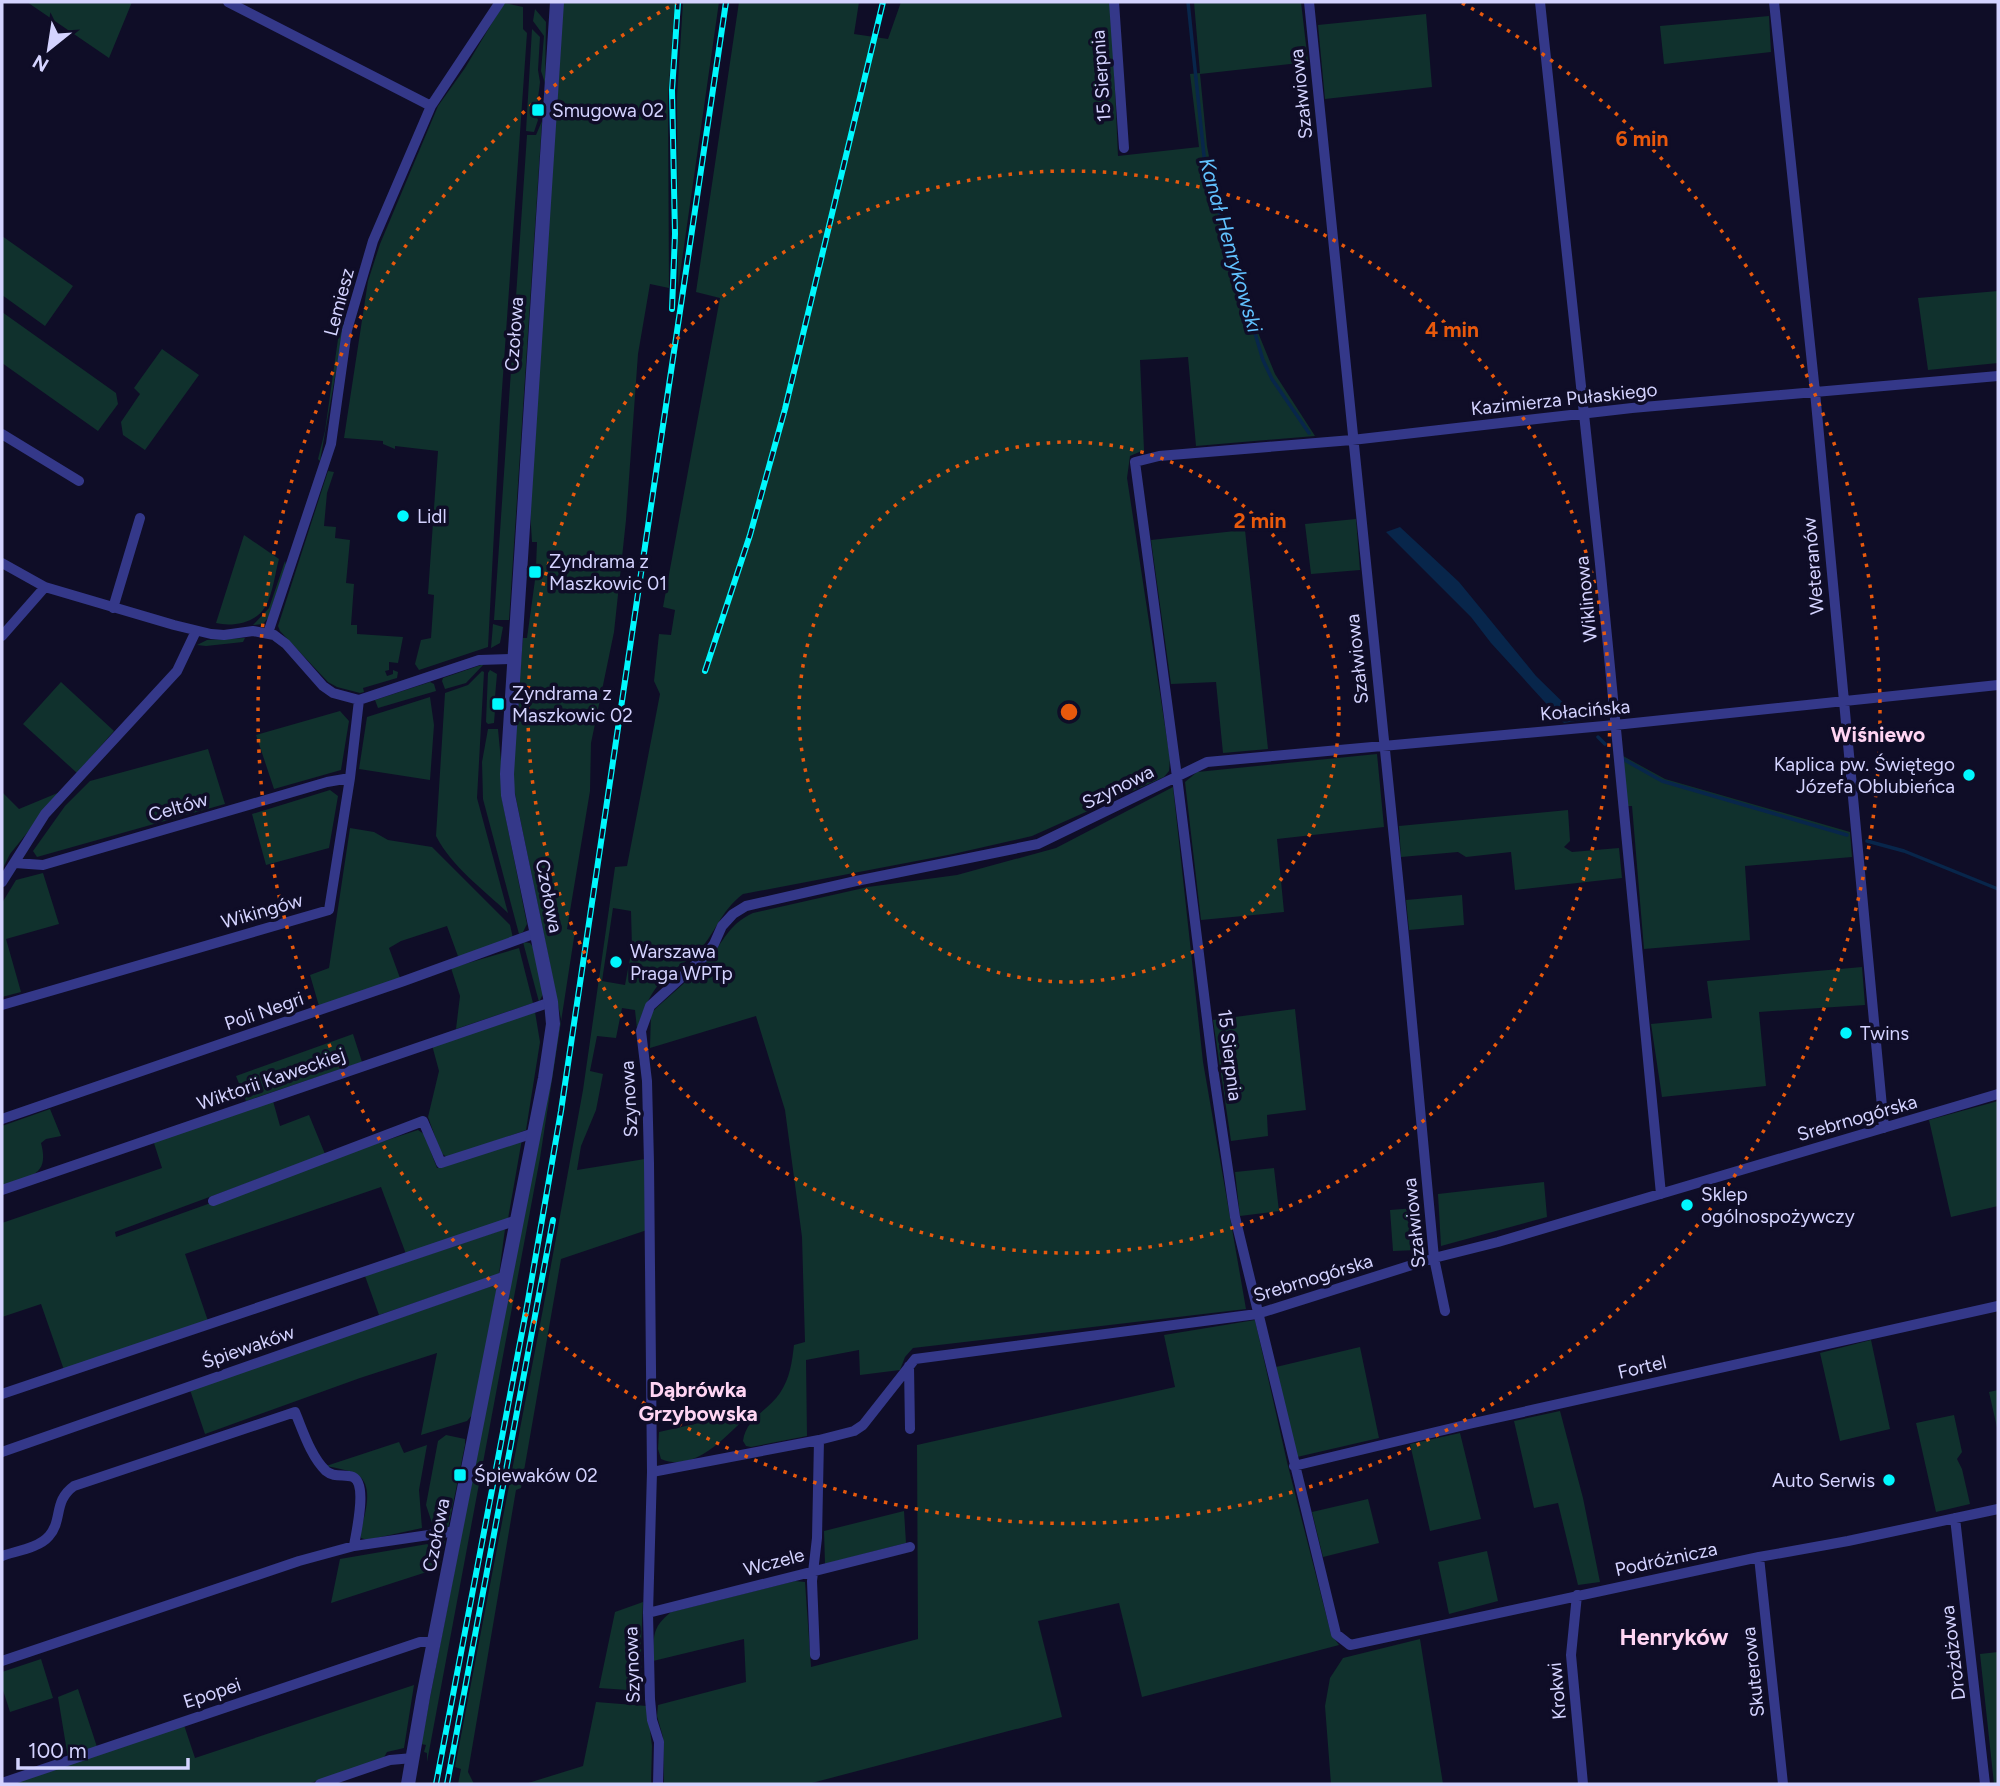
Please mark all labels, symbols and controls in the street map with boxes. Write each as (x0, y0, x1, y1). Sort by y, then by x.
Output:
north arrow (14, 14, 84, 84)
street label: 15 Sierpnia (1086, 29, 1116, 123)
street label: Szałwiowa (1285, 48, 1317, 140)
text: N (29, 50, 53, 77)
place label: Smugowa 02 (552, 99, 664, 122)
marker: Smugowa 02 (530, 102, 546, 118)
text: 6 min (1616, 126, 1668, 151)
water label: Kanał Henrykowski (1194, 155, 1268, 335)
street label: Lemiesz (319, 266, 359, 338)
street label: Czołowa (500, 296, 528, 372)
text: 4 min (1425, 317, 1479, 342)
street label: Kazimierza Pułaskiego (1470, 378, 1658, 420)
place label: Lidl (417, 505, 447, 528)
marker: Lidl (395, 508, 411, 524)
text: 2 min (1234, 508, 1286, 533)
street label: Weteranów (1797, 516, 1829, 616)
place label: Zyndrama z Maszkowic 01 (549, 550, 667, 595)
street label: Wiklinowa (1570, 555, 1602, 643)
marker: Zyndrama z Maszkowic 01 (527, 564, 543, 580)
street label: Szałwiowa (1341, 613, 1373, 705)
place label: Zyndrama z Maszkowic 02 (512, 682, 633, 727)
street label: Kołacińska (1539, 695, 1631, 725)
marker: Zyndrama z Maszkowic 02 (490, 696, 506, 712)
centre of rings (1057, 700, 1081, 724)
district label: Wiśniewo (1831, 722, 1925, 747)
place label: Kaplica pw. Świętego Józefa Oblubieńca (1774, 753, 1955, 798)
street label: Szynowa (1078, 760, 1158, 814)
marker: Kaplica pw. Świętego Józefa Oblubieńca (1961, 767, 1977, 783)
street label: Celtów (145, 788, 211, 826)
street label: Czołowa (531, 857, 567, 935)
street label: Wikingów (219, 888, 305, 934)
place label: Warszawa Praga WPTp (630, 940, 733, 985)
marker: Warszawa Praga WPTp (608, 954, 624, 970)
street label: Poli Negri (221, 987, 307, 1035)
street label: 15 Sierpnia (1213, 1008, 1247, 1102)
place label: Twins (1860, 1022, 1909, 1045)
marker: Twins (1838, 1025, 1854, 1041)
street label: Wiktorii Kaweckiej (194, 1043, 348, 1115)
street label: Szynowa (616, 1060, 642, 1138)
street label: Srebrnogórska (1794, 1090, 1920, 1146)
street label: Szałwiowa (1398, 1177, 1430, 1269)
place label: Sklep ogólnospożywczy (1701, 1183, 1855, 1228)
marker: Sklep ogólnospożywczy (1679, 1197, 1695, 1213)
street label: Srebrnogórska (1250, 1249, 1376, 1307)
street label: Śpiewaków (199, 1320, 297, 1374)
street label: Fortel (1615, 1350, 1669, 1384)
district label: Dąbrówka Grzybowska (638, 1377, 758, 1426)
place label: Śpiewaków 02 (474, 1464, 598, 1487)
marker: Śpiewaków 02 (452, 1467, 468, 1483)
place label: Auto Serwis (1772, 1469, 1875, 1492)
marker: Auto Serwis (1881, 1472, 1897, 1488)
street label: Czołowa (418, 1496, 454, 1574)
street label: Podróżnicza (1613, 1537, 1719, 1581)
street label: Wczele (741, 1543, 807, 1581)
street label: Drożdżowa (1936, 1604, 1970, 1702)
district label: Henryków (1620, 1623, 1728, 1651)
street label: Szynowa (619, 1626, 645, 1704)
street label: Skuterowa (1737, 1626, 1769, 1718)
street label: Krokwi (1543, 1661, 1571, 1721)
street label: Epopei (180, 1673, 244, 1713)
scale bar (18, 1726, 187, 1770)
text: 100 m (28, 1738, 87, 1763)

